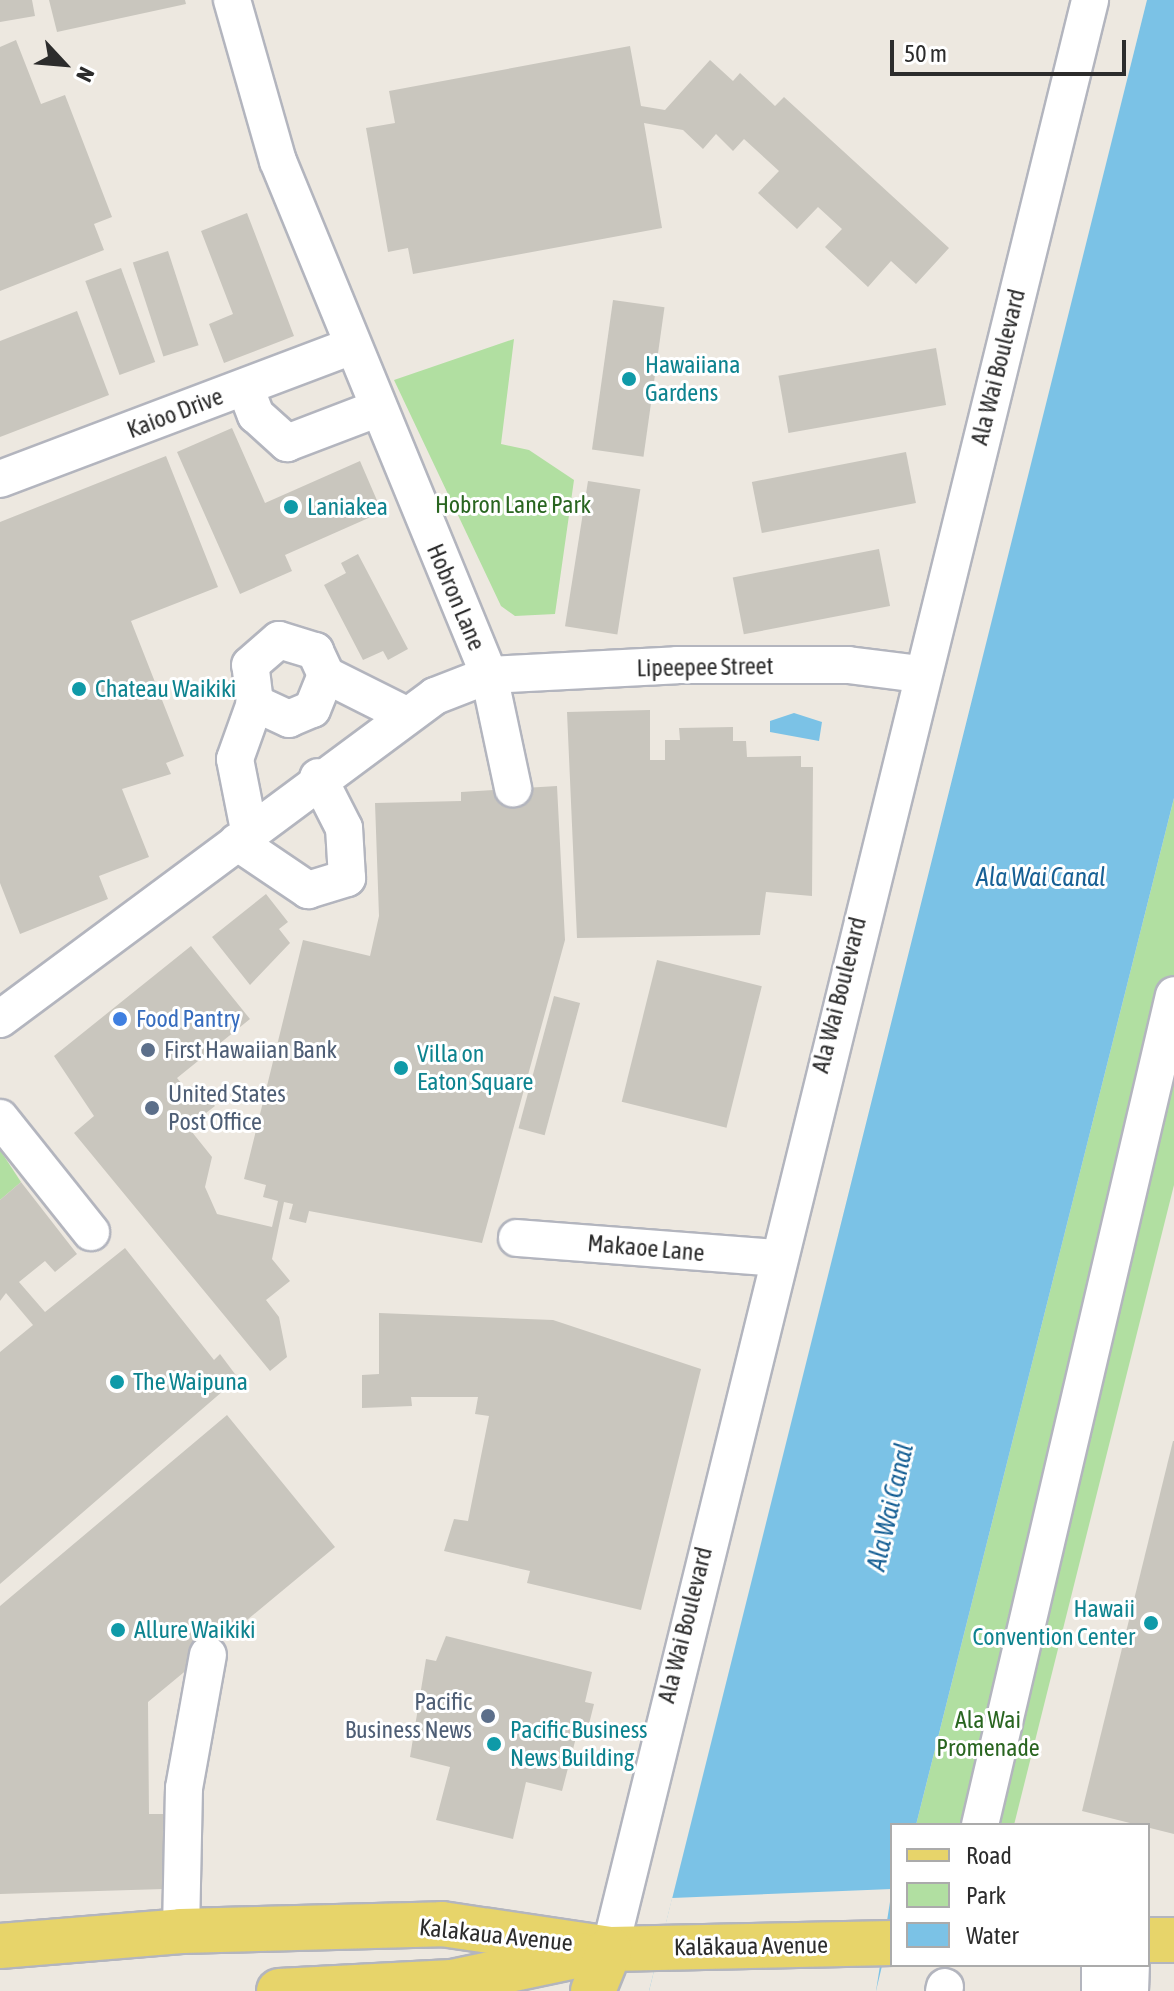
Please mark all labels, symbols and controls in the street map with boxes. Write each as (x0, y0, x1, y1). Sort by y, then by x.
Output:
north arrow (24, 24, 104, 104)
scale bar (894, 24, 1130, 74)
text: 50 m (904, 40, 947, 67)
text: N (71, 63, 100, 86)
street label: Ala Wai Boulevard (965, 286, 1031, 448)
place label: Hawaiiana Gardens (645, 351, 740, 407)
marker: Hawaiiana Gardens (620, 370, 638, 388)
street label: Kaioo Drive (123, 382, 227, 444)
park label: Hobron Lane Park (435, 491, 591, 519)
place label: Laniakea (307, 493, 388, 521)
marker: Laniakea (282, 498, 300, 516)
street label: Hobron Lane (421, 539, 491, 655)
street label: Lipeepee Street (636, 651, 774, 683)
place label: Chateau Waikiki (95, 675, 236, 703)
marker: Chateau Waikiki (70, 680, 88, 698)
water label: Ala Wai Canal (976, 862, 1106, 894)
street label: Ala Wai Boulevard (806, 914, 872, 1076)
place label: Food Pantry (136, 1005, 240, 1033)
marker: Food Pantry (111, 1010, 129, 1028)
place label: First Hawaiian Bank (164, 1036, 337, 1064)
place label: Villa on Eaton Square (417, 1040, 533, 1096)
marker: First Hawaiian Bank (139, 1041, 157, 1059)
marker: Villa on Eaton Square (392, 1059, 410, 1077)
place label: United States Post Office (168, 1080, 286, 1136)
marker: United States Post Office (143, 1099, 161, 1117)
street label: Makaoe Lane (586, 1229, 706, 1267)
place label: The Waipuna (133, 1368, 248, 1396)
marker: The Waipuna (108, 1373, 126, 1391)
water label: Ala Wai Canal (861, 1440, 921, 1574)
street label: Ala Wai Boulevard (652, 1544, 718, 1706)
place label: Hawaii Convention Center (972, 1595, 1135, 1651)
marker: Hawaii Convention Center (1142, 1614, 1160, 1632)
place label: Allure Waikiki (134, 1616, 255, 1644)
marker: Allure Waikiki (109, 1621, 127, 1639)
place label: Pacific Business News (345, 1688, 472, 1744)
park label: Ala Wai Promenade (936, 1706, 1040, 1762)
marker: Pacific Business News (479, 1707, 497, 1725)
place label: Pacific Business News Building (510, 1716, 648, 1772)
marker: Pacific Business News Building (485, 1735, 503, 1753)
legend (890, 1823, 1150, 1967)
text: Road (966, 1842, 1012, 1869)
text: Park (966, 1882, 1006, 1909)
street label: Kalakaua Avenue (418, 1913, 574, 1957)
text: Water (966, 1922, 1019, 1949)
street label: Kalākaua Avenue (674, 1930, 828, 1962)

